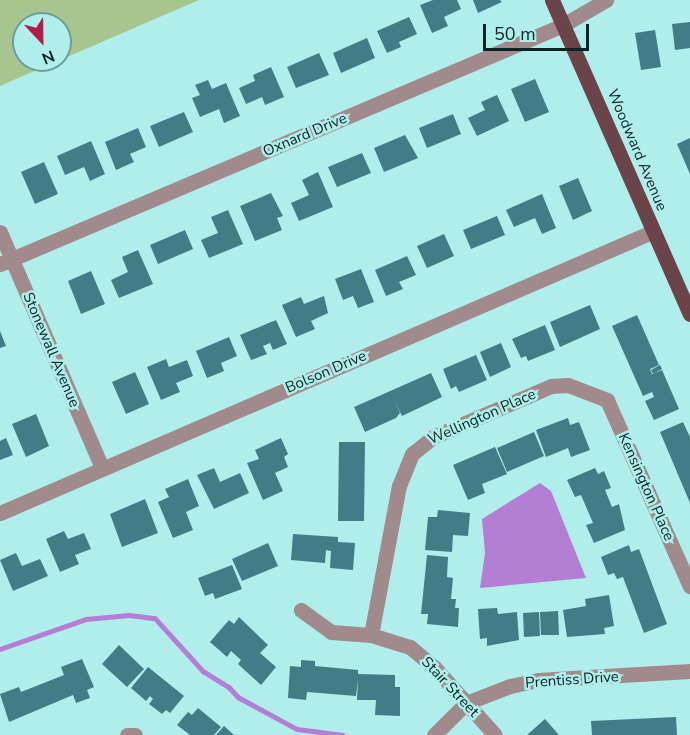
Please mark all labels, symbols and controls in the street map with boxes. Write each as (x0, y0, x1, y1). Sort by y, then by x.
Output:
north arrow (12, 12, 72, 72)
scale bar (486, 12, 592, 50)
text: 50 m (494, 22, 536, 46)
text: N (38, 44, 58, 69)
street label: Woodward Avenue (603, 86, 671, 214)
street label: Oxnard Drive (260, 109, 350, 161)
street label: Stonewall Avenue (19, 290, 83, 410)
street label: Bolson Drive (283, 347, 369, 397)
street label: Wellington Place (425, 385, 539, 449)
street label: Kensington Place (614, 430, 678, 544)
street label: Stair Street (417, 653, 483, 721)
street label: Prentiss Drive (525, 668, 619, 692)

